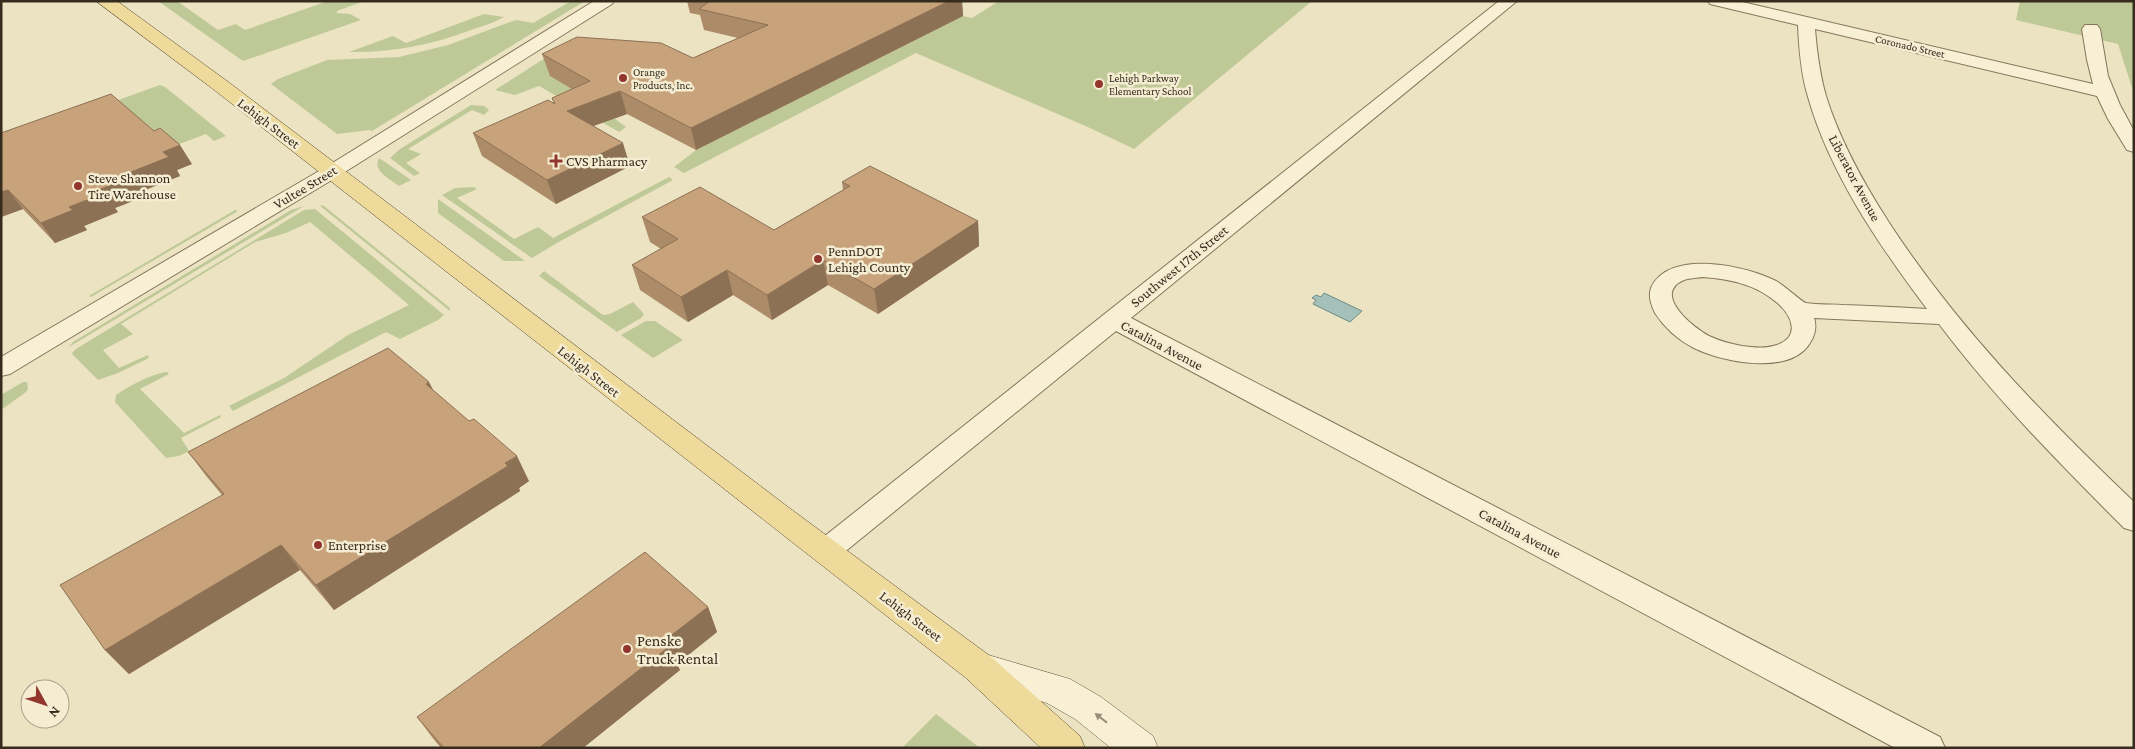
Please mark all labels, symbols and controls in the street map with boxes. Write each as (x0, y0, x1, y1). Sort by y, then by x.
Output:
street label: Coronado Street (1874, 32, 1946, 60)
place label: Orange Products, Inc. (633, 66, 693, 92)
marker: Orange Products, Inc. (617, 72, 629, 84)
place label: Lehigh Parkway Elementary School (1109, 72, 1192, 98)
marker: Lehigh Parkway Elementary School (1093, 78, 1105, 90)
street label: Lehigh Street (235, 94, 304, 152)
street label: Liberator Avenue (1826, 132, 1884, 224)
place label: CVS Pharmacy (566, 153, 648, 169)
marker: CVS Pharmacy (550, 155, 562, 167)
street label: Vultee Street (270, 162, 340, 212)
place label: Steve Shannon Tire Warehouse (88, 170, 176, 202)
marker: Steve Shannon Tire Warehouse (72, 180, 84, 192)
street label: Southwest 17th Street (1127, 222, 1231, 310)
place label: PennDOT Lehigh County (828, 243, 911, 275)
marker: PennDOT Lehigh County (812, 253, 824, 265)
street label: Catalina Avenue (1118, 317, 1206, 373)
street label: Lehigh Street (555, 342, 623, 400)
street label: Catalina Avenue (1476, 505, 1564, 561)
place label: Enterprise (328, 537, 386, 553)
marker: Enterprise (312, 539, 324, 551)
street label: Lehigh Street (877, 587, 946, 645)
place label: Penske Truck Rental (637, 632, 718, 667)
marker: Penske Truck Rental (621, 643, 633, 655)
north arrow (20, 679, 70, 729)
text: N (45, 704, 64, 722)
one-way arrow (1095, 712, 1108, 723)

